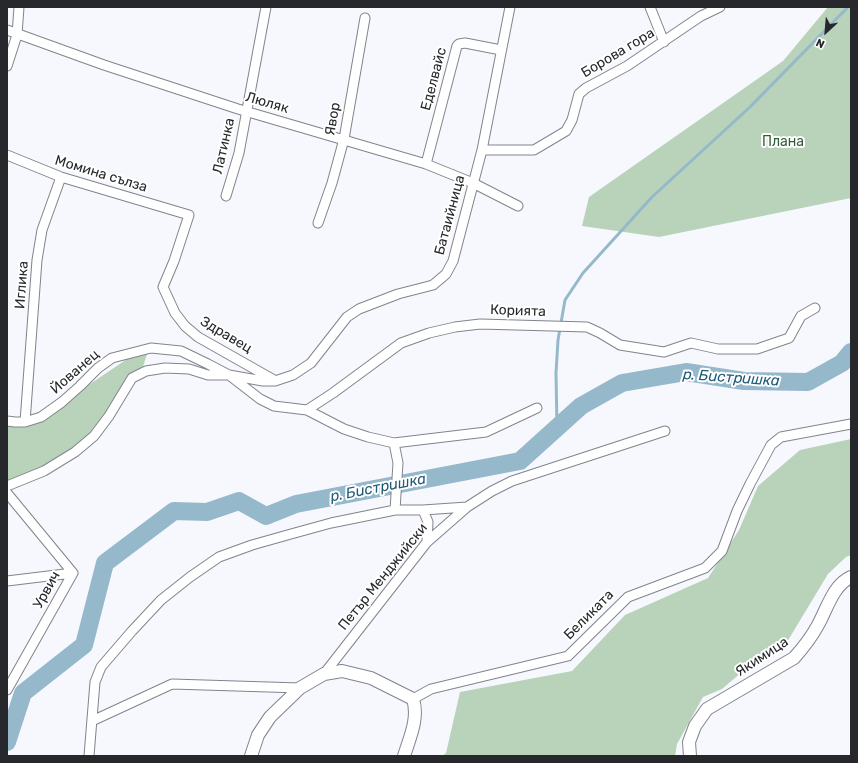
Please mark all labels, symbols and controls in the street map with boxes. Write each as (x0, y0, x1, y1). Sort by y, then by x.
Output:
north arrow (806, 12, 846, 52)
street label: Борова гора (578, 25, 658, 81)
text: N (814, 36, 827, 51)
street label: Еделвайс (418, 46, 450, 112)
street label: Люляк (243, 89, 291, 117)
street label: Явор (322, 101, 344, 137)
street label: Латинка (209, 116, 239, 176)
park label: Плана (762, 134, 804, 150)
street label: Момина сълза (53, 152, 149, 196)
street label: Батаийница (431, 173, 469, 257)
street label: Иглика (12, 261, 32, 309)
street label: Корията (490, 302, 546, 320)
street label: Здравец (197, 313, 255, 357)
street label: Йованец (47, 346, 103, 398)
water label: р. Бистришка (682, 366, 780, 390)
water label: р. Бистришка (328, 470, 428, 506)
street label: Петър Менджийски (335, 520, 431, 634)
street label: Урвич (30, 568, 64, 612)
street label: Беликата (561, 587, 617, 643)
street label: Якимица (732, 634, 792, 680)

